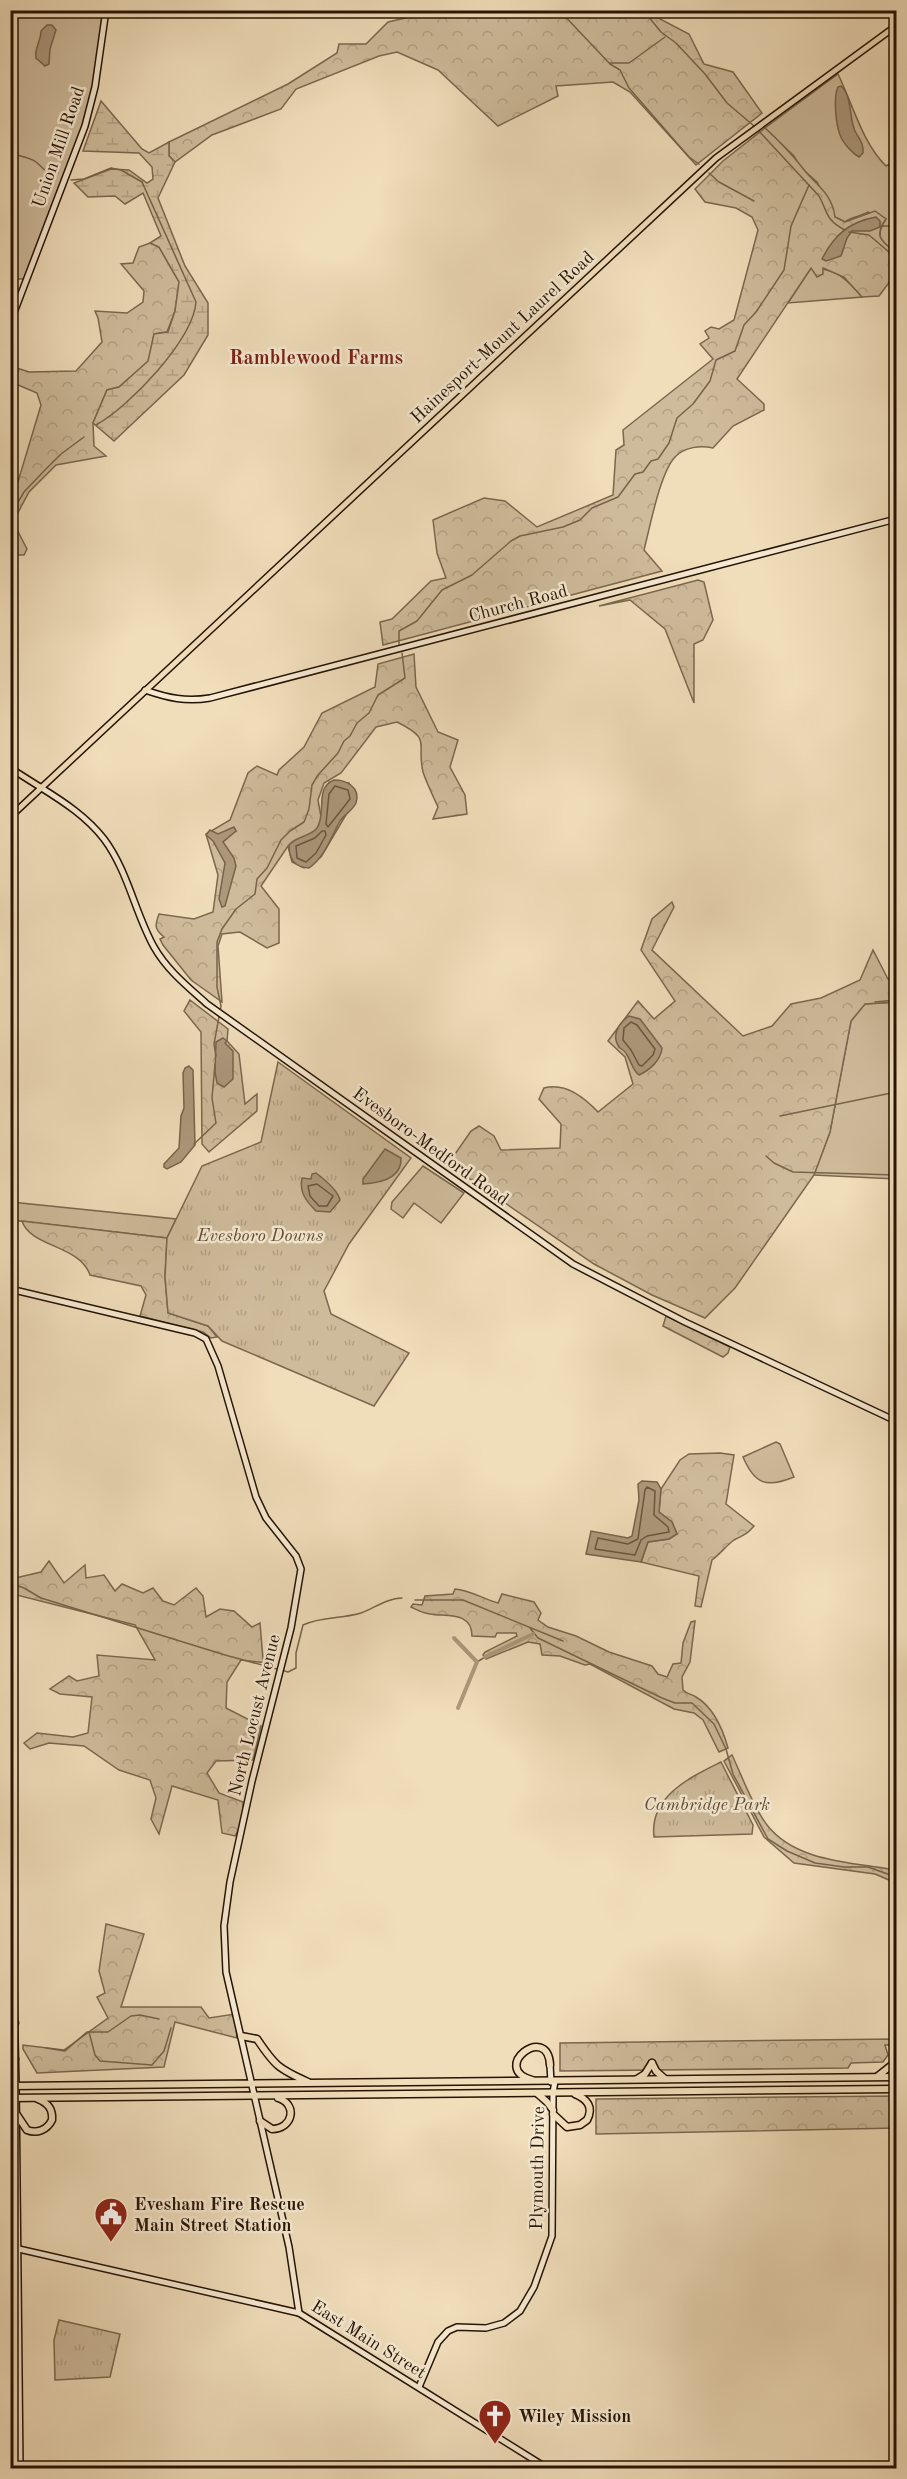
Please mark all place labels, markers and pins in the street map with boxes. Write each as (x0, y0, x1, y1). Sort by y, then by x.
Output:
public building icon: Evesham Fire Rescue Main Street Station (93, 2196, 129, 2243)
place label: Evesham Fire Rescue Main Street Station (134, 2196, 305, 2235)
church icon: Wiley Mission (477, 2398, 513, 2445)
place label: Wiley Mission (518, 2408, 631, 2426)

